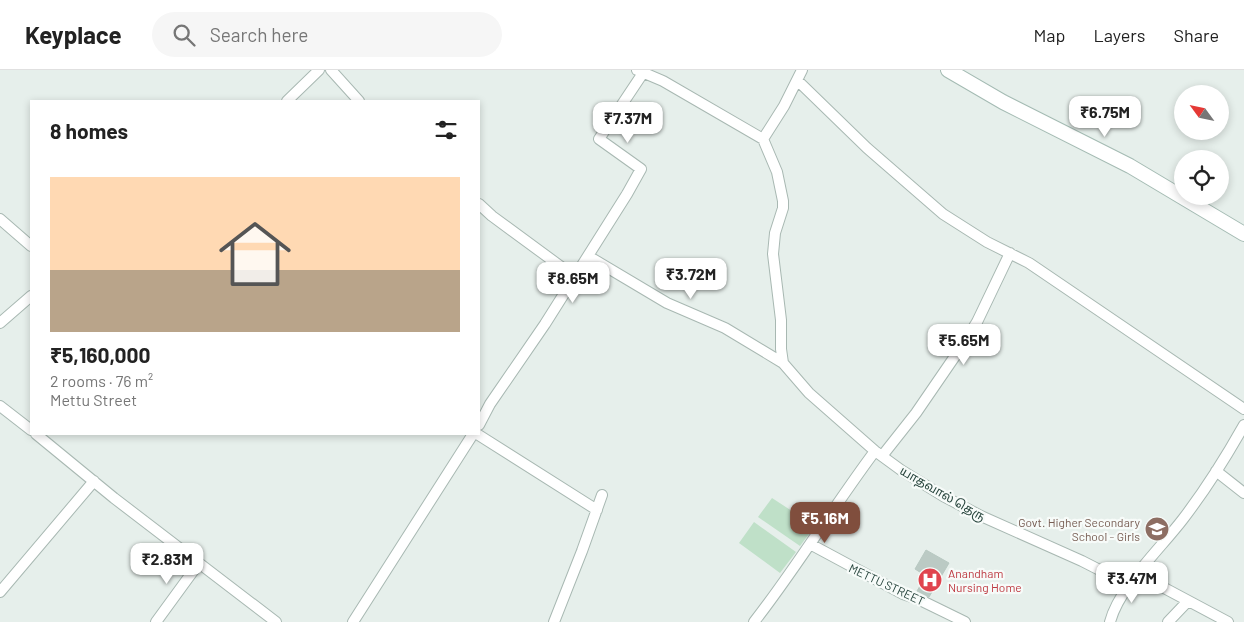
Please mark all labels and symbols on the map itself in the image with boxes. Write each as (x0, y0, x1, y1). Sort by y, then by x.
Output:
north arrow (1174, 85, 1229, 140)
pin: ₹6.75M (1064, 96, 1146, 138)
pin: ₹7.37M (587, 102, 669, 144)
pin: ₹3.72M (650, 258, 732, 300)
pin: ₹8.65M (532, 262, 614, 304)
pin: ₹5.65M (923, 324, 1005, 366)
street label: யாதவால் தெரு (897, 463, 989, 525)
pin: ₹5.16M (784, 502, 866, 544)
place label: Govt. Higher Secondary School - Girls (1018, 515, 1140, 543)
school or university icon: Govt. Higher Secondary School - Girls (1144, 516, 1170, 542)
pin: ₹2.83M (126, 542, 208, 585)
street label: METTU STREET (847, 560, 927, 608)
pin: ₹3.47M (1091, 562, 1173, 604)
place label: Anandham Nursing Home (948, 566, 1022, 594)
hospital icon: Anandham Nursing Home (917, 567, 943, 593)

